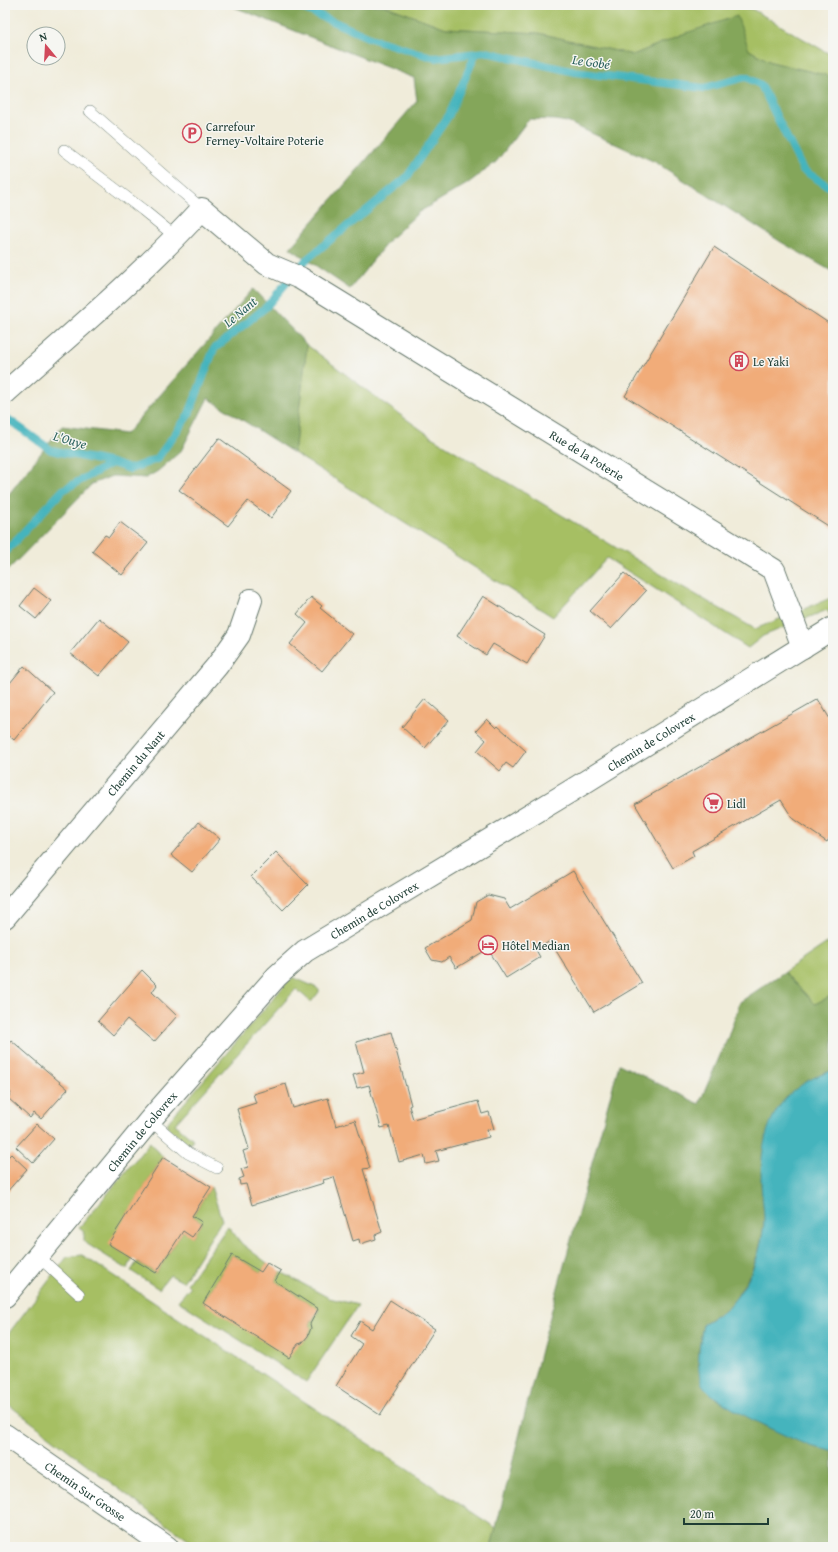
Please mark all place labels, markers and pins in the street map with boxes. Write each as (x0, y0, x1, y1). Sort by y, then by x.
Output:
place label: Carrefour Ferney-Voltaire Poterie (206, 118, 324, 149)
parking icon: Carrefour Ferney-Voltaire Poterie (181, 122, 203, 144)
building icon: Le Yaki (728, 350, 750, 372)
place label: Le Yaki (753, 353, 789, 370)
supermarket icon: Lidl (702, 792, 724, 814)
place label: Lidl (727, 795, 747, 812)
hotel icon: Hôtel Median (477, 934, 499, 956)
place label: Hôtel Median (502, 937, 570, 954)

